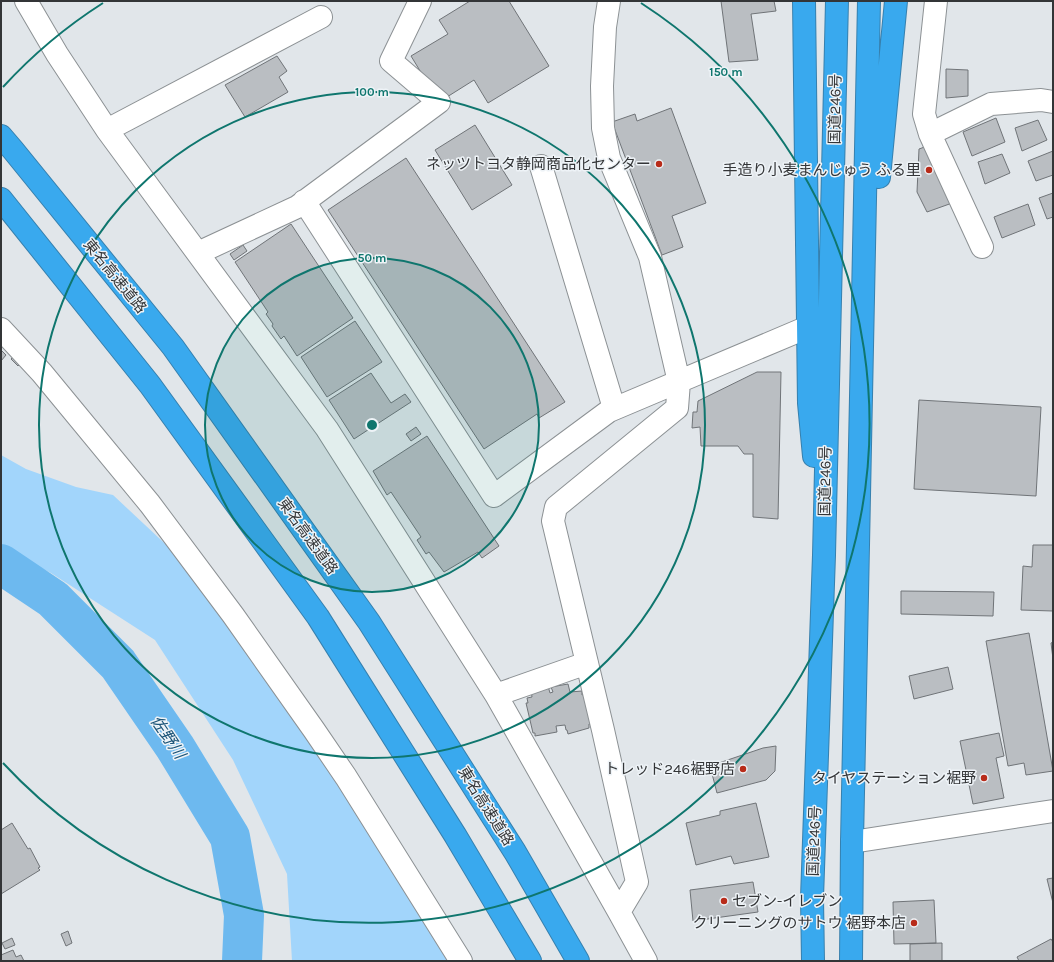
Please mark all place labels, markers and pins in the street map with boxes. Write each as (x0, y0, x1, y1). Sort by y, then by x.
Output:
place label: ネッツトヨタ静岡商品化センター (426, 155, 651, 173)
marker: ネッツトヨタ静岡商品化センター (654, 159, 664, 169)
place label: 手造り小麦まんじゅう ふる里 (722, 161, 921, 179)
marker: 手造り小麦まんじゅう ふる里 (924, 165, 934, 175)
centre of rings (365, 418, 379, 432)
place label: トレッド246裾野店 (604, 760, 735, 778)
marker: トレッド246裾野店 (738, 764, 748, 774)
place label: タイヤステーション裾野 (812, 769, 976, 787)
marker: タイヤステーション裾野 (979, 773, 989, 783)
place label: セブン-イレブン (732, 892, 842, 910)
marker: セブン-イレブン (719, 896, 729, 906)
place label: クリーニングのサトウ 裾野本店 (692, 914, 906, 932)
marker: クリーニングのサトウ 裾野本店 (909, 918, 919, 928)

